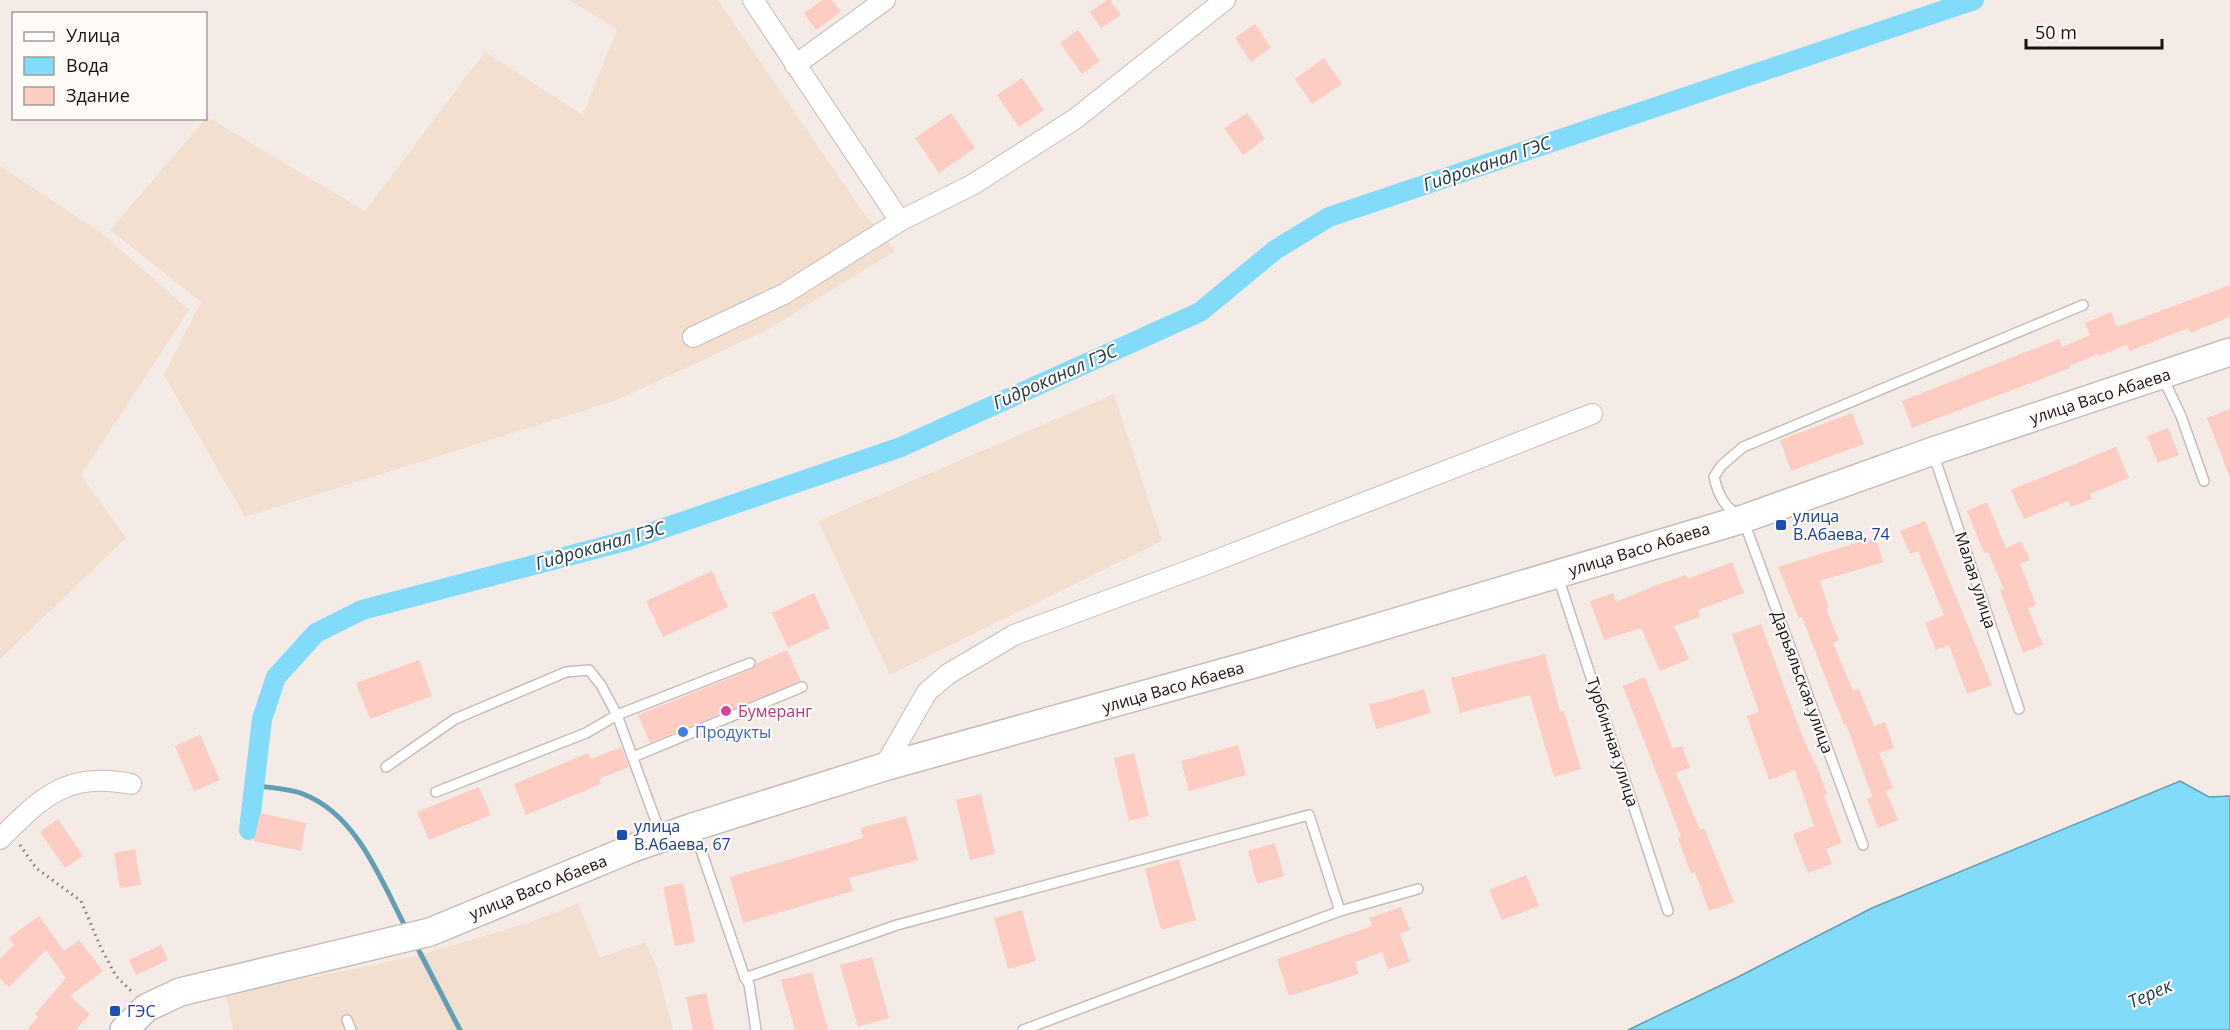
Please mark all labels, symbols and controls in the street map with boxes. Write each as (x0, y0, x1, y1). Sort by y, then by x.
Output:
legend (12, 12, 207, 120)
scale bar (2026, 12, 2162, 50)
text: 50 m (2035, 20, 2077, 44)
text: Улица (66, 23, 120, 47)
text: Вода (66, 53, 109, 77)
text: Здание (66, 83, 130, 107)
water label: Гидроканал ГЭС (1420, 130, 1555, 196)
water label: Гидроканал ГЭС (989, 337, 1122, 414)
street label: улица Васо Абаева (2027, 363, 2173, 429)
place label: улица В.Абаева, 74 (1793, 505, 1890, 545)
water label: Гидроканал ГЭС (532, 515, 669, 575)
street label: улица Васо Абаева (1566, 517, 1712, 581)
marker: улица В.Абаева, 74 (1774, 518, 1788, 532)
street label: Малая улица (1950, 529, 2002, 631)
street label: Дарьяльская улица (1767, 607, 1839, 757)
street label: улица Васо Абаева (1099, 656, 1247, 718)
street label: Турбинная улица (1582, 675, 1644, 809)
place label: Бумеранг (738, 700, 812, 722)
marker: Бумеранг (719, 704, 733, 718)
place label: Продукты (695, 721, 771, 743)
marker: Продукты (676, 725, 690, 739)
place label: улица В.Абаева, 67 (634, 815, 731, 855)
marker: улица В.Абаева, 67 (615, 828, 629, 842)
street label: улица Васо Абаева (466, 849, 610, 925)
water label: Терек (2124, 972, 2177, 1013)
place label: ГЭС (127, 1000, 155, 1022)
marker: ГЭС (108, 1004, 122, 1018)

